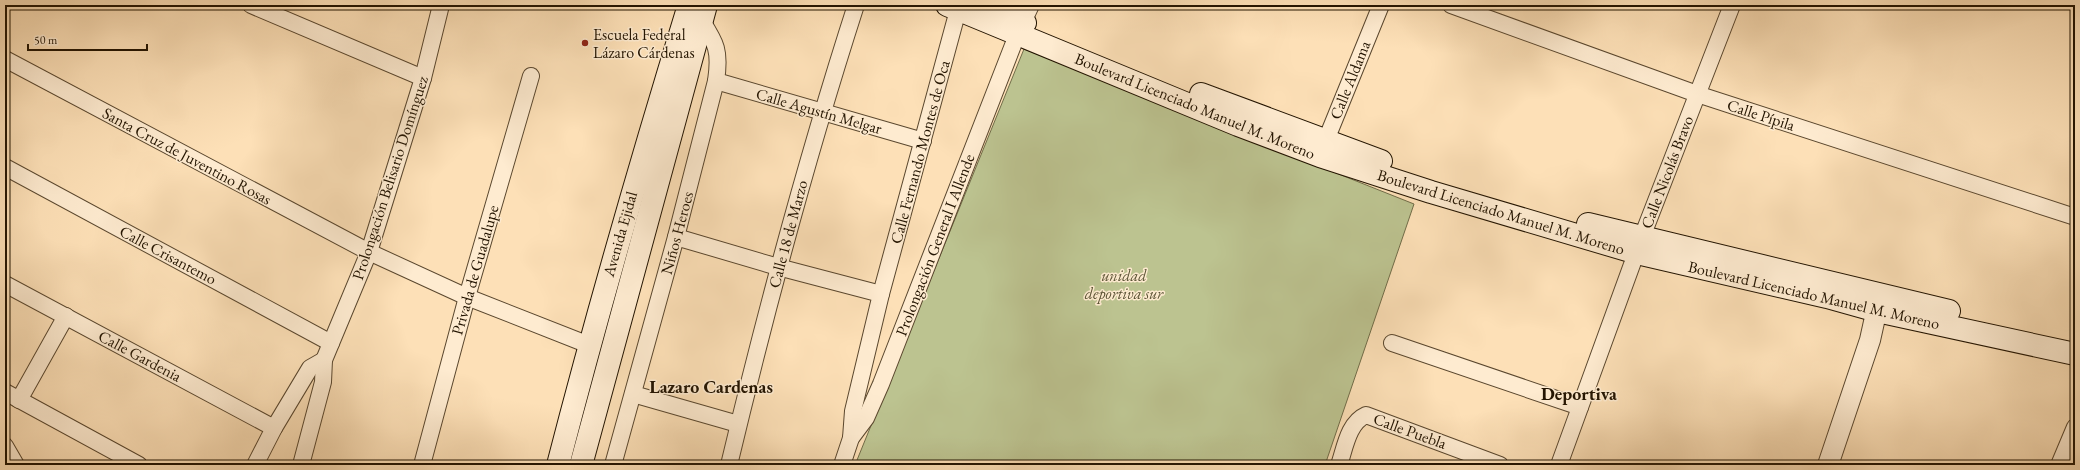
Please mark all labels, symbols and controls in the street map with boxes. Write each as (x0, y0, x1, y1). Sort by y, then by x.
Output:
place label: Escuela Federal Lázaro Cárdenas (593, 24, 695, 63)
scale bar (28, 26, 147, 52)
text: 50 m (34, 32, 58, 48)
street label: Calle Aldama (1325, 37, 1376, 122)
marker: Escuela Federal Lázaro Cárdenas (580, 38, 590, 48)
street label: Boulevard Licenciado Manuel M. Moreno (1072, 48, 1318, 164)
street label: Calle Fernando Montes de Oca (885, 57, 955, 246)
street label: Prolongación Belisario Domínguez (347, 73, 433, 283)
street label: Calle Agustín Melgar (754, 83, 885, 139)
street label: Calle Pípila (1724, 94, 1798, 136)
street label: Santa Cruz de Juventino Rosas (99, 102, 275, 210)
street label: Calle Nicolás Bravo (1636, 112, 1698, 231)
street label: Prolongación General I Allende (891, 151, 979, 339)
street label: Boulevard Licenciado Manuel M. Moreno (1375, 164, 1627, 260)
street label: Calle 18 de Marzo (764, 178, 812, 290)
street label: Avenida Ejidal (598, 189, 642, 280)
street label: Niños Heroes (656, 189, 698, 277)
street label: Privada de Guadalupe (446, 203, 504, 337)
street label: Calle Crisantemo (116, 221, 220, 289)
street label: Boulevard Licenciado Manuel M. Moreno (1686, 256, 1942, 334)
park label: unidad deportiva sur (1085, 265, 1164, 304)
street label: Calle Gardenia (95, 325, 186, 387)
district label: Lazaro Cardenas (649, 375, 773, 398)
district label: Deportiva (1541, 382, 1617, 405)
street label: Calle Puebla (1370, 408, 1450, 454)

